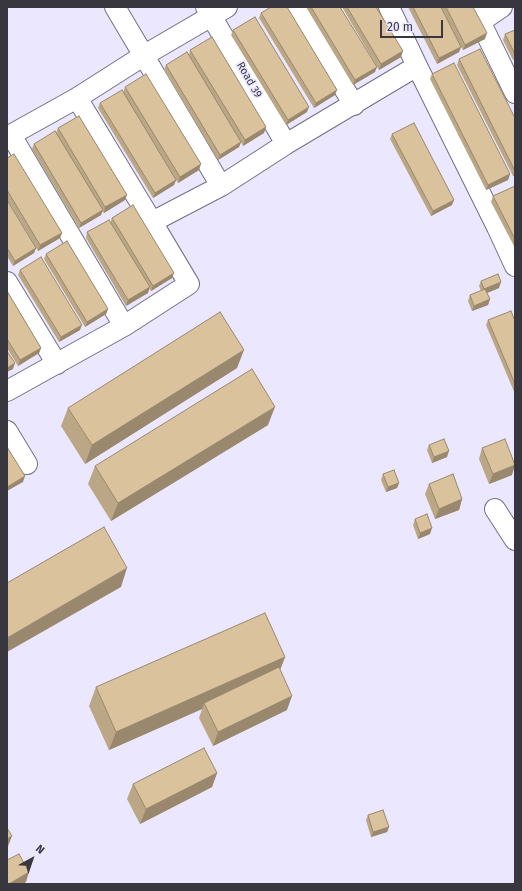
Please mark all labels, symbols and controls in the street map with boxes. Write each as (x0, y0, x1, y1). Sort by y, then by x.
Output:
scale bar (382, 12, 445, 38)
text: 20 m (387, 20, 413, 34)
street label: Road 39 (233, 60, 265, 100)
north arrow (12, 839, 52, 879)
text: N (33, 842, 47, 857)

